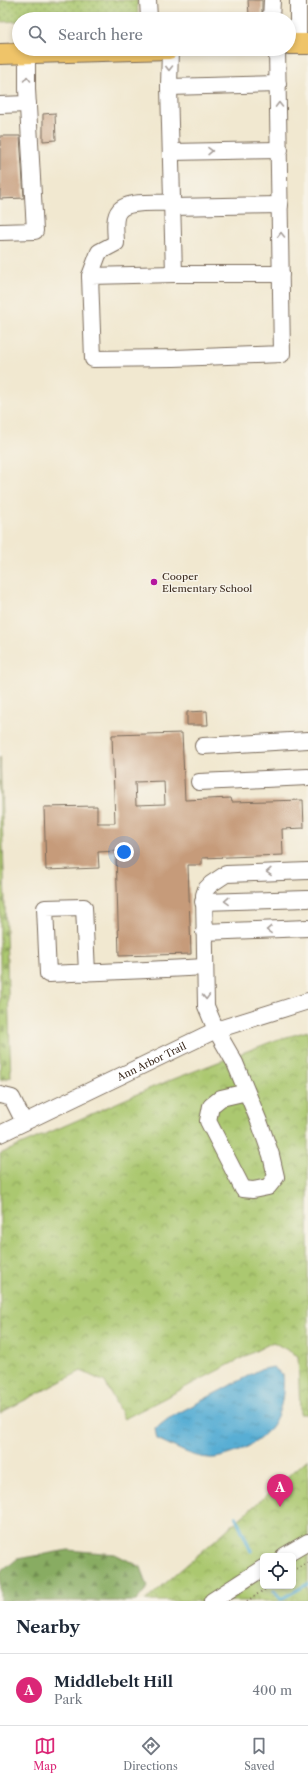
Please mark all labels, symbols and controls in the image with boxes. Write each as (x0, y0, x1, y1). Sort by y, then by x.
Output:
search box (12, 12, 296, 56)
icon: search (26, 23, 48, 45)
text: Search here (58, 25, 143, 44)
one-way arrow (165, 65, 173, 71)
one-way arrow (23, 76, 31, 82)
one-way arrow (274, 102, 283, 108)
one-way arrow (207, 147, 213, 155)
one-way arrow (277, 232, 285, 238)
place label: Cooper Elementary School (162, 570, 252, 595)
marker: Cooper Elementary School (149, 577, 159, 587)
your location (114, 842, 134, 862)
one-way arrow (266, 868, 272, 876)
one-way arrow (224, 897, 230, 905)
one-way arrow (266, 925, 272, 934)
one-way arrow (202, 994, 210, 1000)
street label: Ann Arbor Trail (114, 1039, 188, 1084)
pin: A (267, 1474, 293, 1507)
map controls (260, 1553, 296, 1589)
button: locate (260, 1553, 296, 1589)
text: Nearby (16, 1617, 80, 1637)
text: Middlebelt Hill (54, 1672, 173, 1691)
text: A (24, 1682, 34, 1698)
text: 400 m (252, 1682, 292, 1698)
text: Park (54, 1691, 82, 1707)
tab: Map (33, 1735, 57, 1773)
tab: Directions (123, 1735, 178, 1773)
tab: Saved (244, 1735, 275, 1773)

